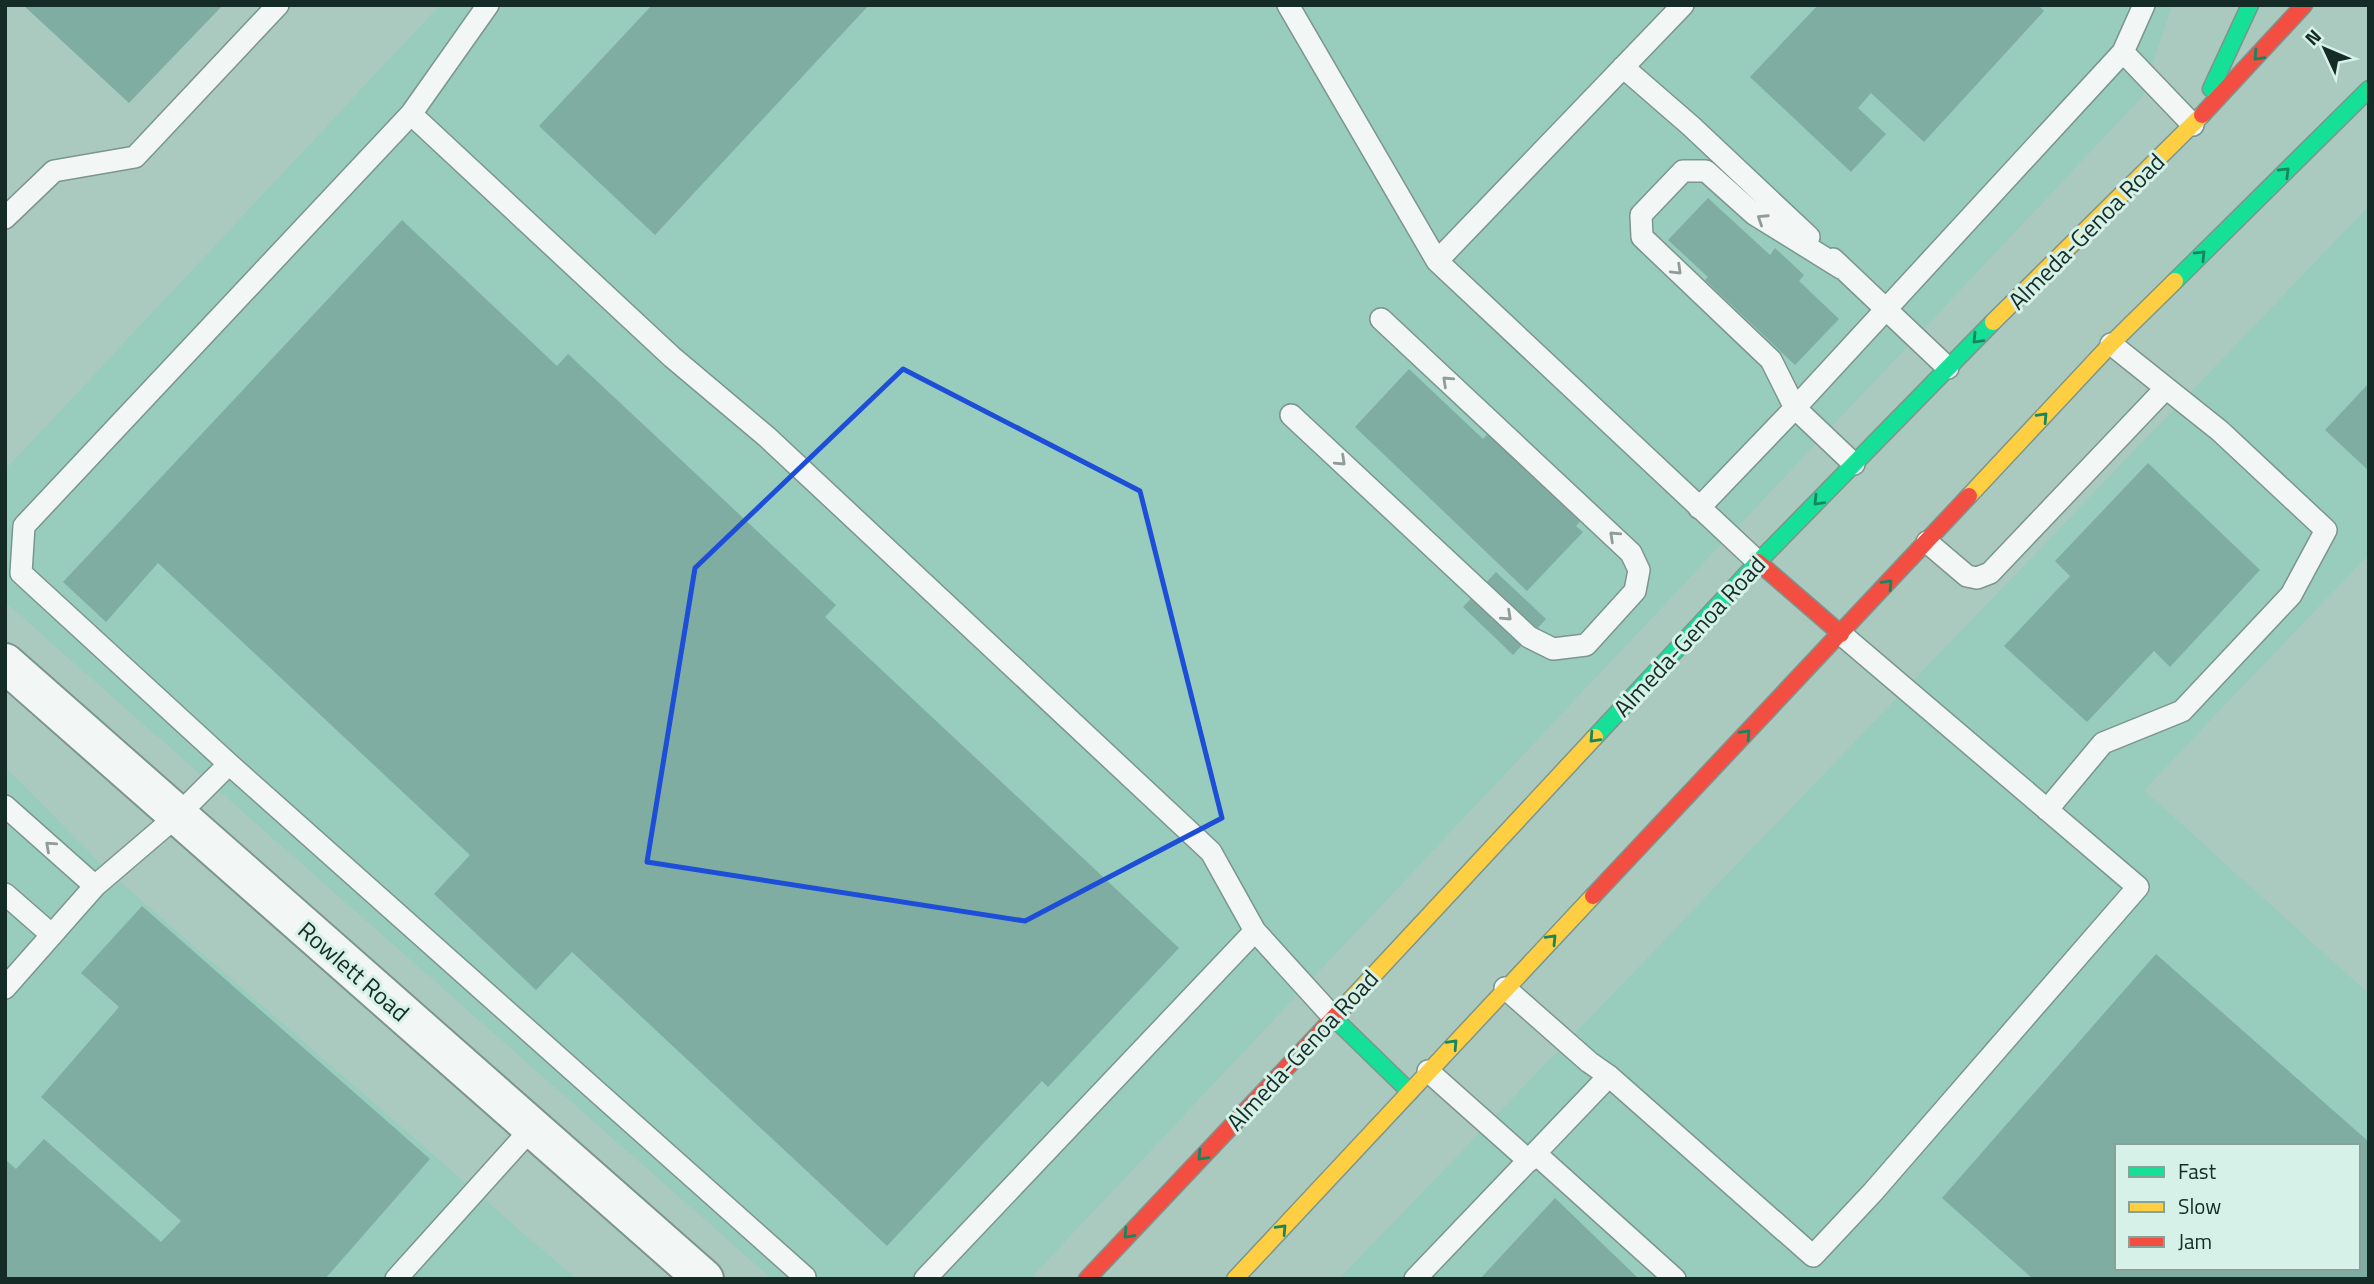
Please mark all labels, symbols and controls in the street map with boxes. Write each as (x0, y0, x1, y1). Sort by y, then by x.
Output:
north arrow (2290, 14, 2360, 84)
text: N (2297, 22, 2327, 52)
one-way arrow (2254, 48, 2266, 61)
street label: Almeda-Genoa Road (1999, 144, 2173, 318)
one-way arrow (2276, 168, 2289, 181)
one-way arrow (1757, 215, 1770, 228)
one-way arrow (2193, 250, 2206, 263)
one-way arrow (1668, 261, 1681, 274)
one-way arrow (1972, 331, 1985, 344)
one-way arrow (1442, 377, 1455, 389)
one-way arrow (2034, 412, 2047, 425)
one-way arrow (1333, 453, 1346, 466)
one-way arrow (1813, 493, 1826, 506)
one-way arrow (1609, 532, 1622, 545)
street label: Almeda-Genoa Road (1605, 547, 1773, 725)
one-way arrow (1879, 579, 1892, 592)
one-way arrow (1499, 608, 1512, 621)
one-way arrow (1738, 729, 1751, 742)
one-way arrow (1590, 730, 1603, 743)
one-way arrow (46, 842, 59, 854)
street label: Rowlett Road (290, 912, 418, 1030)
one-way arrow (1543, 934, 1556, 947)
street label: Almeda-Genoa Road (1218, 961, 1386, 1139)
one-way arrow (1445, 1039, 1457, 1052)
legend (2115, 1144, 2360, 1270)
one-way arrow (1198, 1147, 1211, 1160)
text: Fast (2178, 1155, 2217, 1187)
text: Slow (2178, 1190, 2221, 1222)
one-way arrow (1273, 1224, 1286, 1237)
text: Jam (2178, 1225, 2212, 1257)
one-way arrow (1124, 1226, 1137, 1239)

